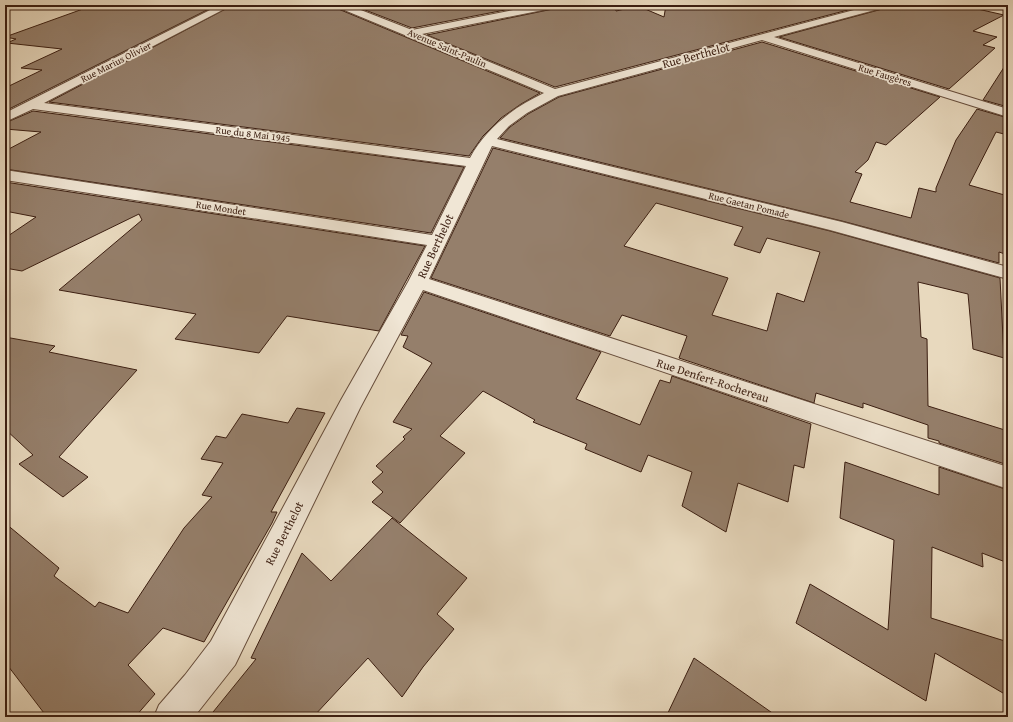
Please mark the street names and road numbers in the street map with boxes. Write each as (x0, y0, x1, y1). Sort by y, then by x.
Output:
street label: Avenue Saint-Paulin (405, 25, 489, 72)
street label: Rue Marius Olivier (78, 38, 154, 86)
street label: Rue Berthelot (660, 38, 732, 72)
street label: Rue Faugères (857, 60, 914, 90)
street label: Rue du 8 Mai 1945 (215, 122, 291, 146)
street label: Rue Gaetan Pomade (707, 188, 791, 222)
street label: Rue Mondet (195, 197, 248, 219)
street label: Rue Berthelot (413, 210, 458, 281)
street label: Rue Denfert-Rochereau (655, 354, 772, 406)
street label: Rue Berthelot (261, 498, 308, 568)

